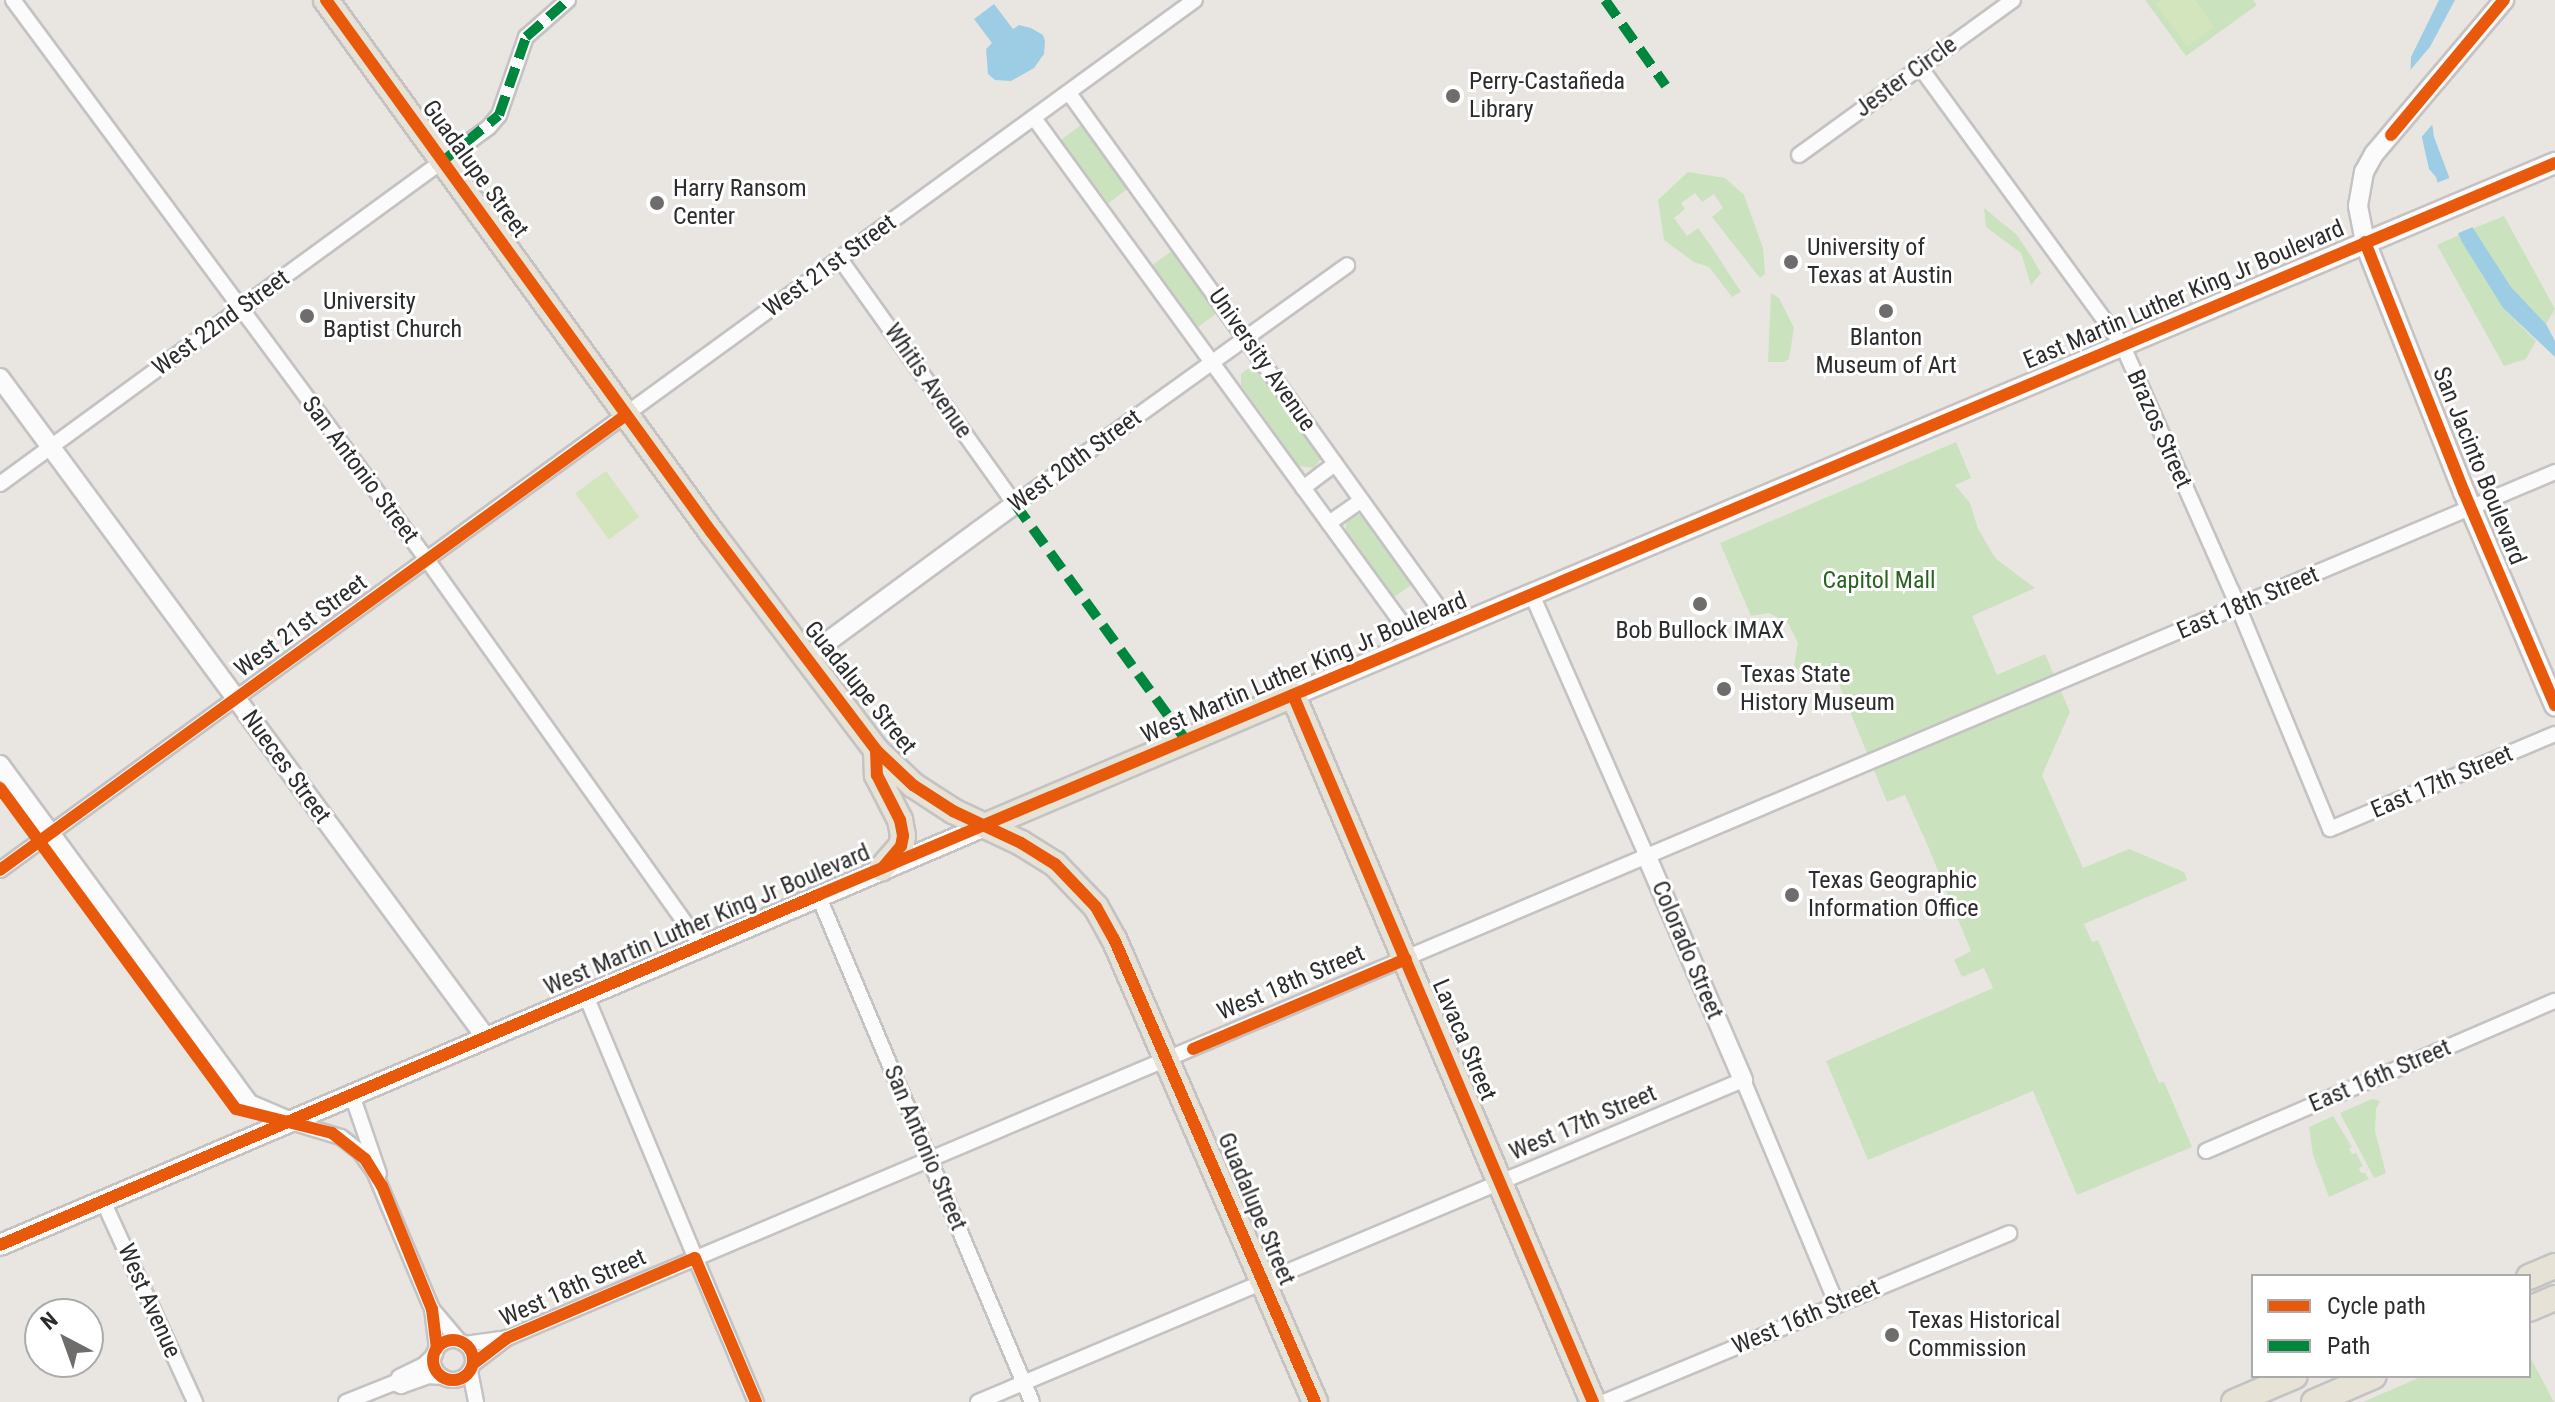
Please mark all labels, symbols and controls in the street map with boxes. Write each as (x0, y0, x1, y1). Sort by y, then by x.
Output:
street label: Jester Circle (1849, 30, 1963, 124)
place label: Perry-Castañeda Library (1469, 68, 1625, 124)
marker: Perry-Castañeda Library (1444, 87, 1462, 105)
street label: Guadalupe Street (416, 95, 534, 243)
place label: Harry Ransom Center (673, 175, 807, 231)
marker: Harry Ransom Center (648, 194, 666, 212)
street label: West 21st Street (758, 208, 902, 324)
street label: East Martin Luther King Jr Boulevard (2019, 214, 2349, 376)
place label: University of Texas at Austin (1807, 234, 1953, 290)
marker: University of Texas at Austin (1782, 253, 1800, 271)
street label: West 22nd Street (147, 264, 295, 382)
street label: University Avenue (1202, 283, 1322, 437)
place label: University Baptist Church (323, 288, 462, 344)
marker: Blanton Museum of Art (1877, 302, 1895, 320)
marker: University Baptist Church (298, 307, 316, 325)
street label: Whitis Avenue (878, 318, 978, 444)
place label: Blanton Museum of Art (1815, 324, 1957, 380)
street label: San Jacinto Boulevard (2426, 363, 2532, 569)
street label: Brazos Street (2120, 365, 2198, 493)
street label: San Antonio Street (295, 391, 425, 549)
street label: West 20th Street (1003, 403, 1147, 519)
street label: East 18th Street (2173, 560, 2323, 646)
park label: Capitol Mall (1822, 567, 1936, 595)
street label: West 21st Street (229, 568, 373, 684)
street label: West Martin Luther King Jr Boulevard (1137, 586, 1471, 750)
marker: Bob Bullock IMAX (1691, 595, 1709, 613)
street label: Guadalupe Street (798, 616, 922, 760)
place label: Bob Bullock IMAX (1615, 617, 1785, 645)
place label: Texas State History Museum (1740, 661, 1895, 717)
marker: Texas State History Museum (1715, 680, 1733, 698)
street label: Nueces Street (235, 705, 337, 829)
street label: East 17th Street (2367, 739, 2517, 825)
street label: West Martin Luther King Jr Boulevard (540, 838, 874, 1002)
place label: Texas Geographic Information Office (1808, 867, 1979, 923)
street label: Colorado Street (1645, 877, 1729, 1023)
marker: Texas Geographic Information Office (1783, 886, 1801, 904)
street label: West 18th Street (1213, 939, 1369, 1027)
street label: Lavaca Street (1426, 975, 1502, 1105)
street label: East 16th Street (2305, 1033, 2455, 1119)
street label: San Antonio Street (877, 1061, 973, 1235)
street label: West 17th Street (1505, 1079, 1661, 1167)
street label: Guadalupe Street (1211, 1129, 1301, 1289)
street label: West Avenue (111, 1240, 187, 1362)
street label: West 18th Street (495, 1243, 651, 1333)
street label: West 16th Street (1728, 1273, 1884, 1361)
legend (2251, 1274, 2531, 1378)
text: Cycle path (2327, 1292, 2426, 1320)
north arrow (24, 1298, 104, 1378)
text: N (36, 1307, 63, 1335)
place label: Texas Historical Commission (1908, 1307, 2060, 1363)
marker: Texas Historical Commission (1883, 1326, 1901, 1344)
text: Path (2327, 1332, 2370, 1360)

